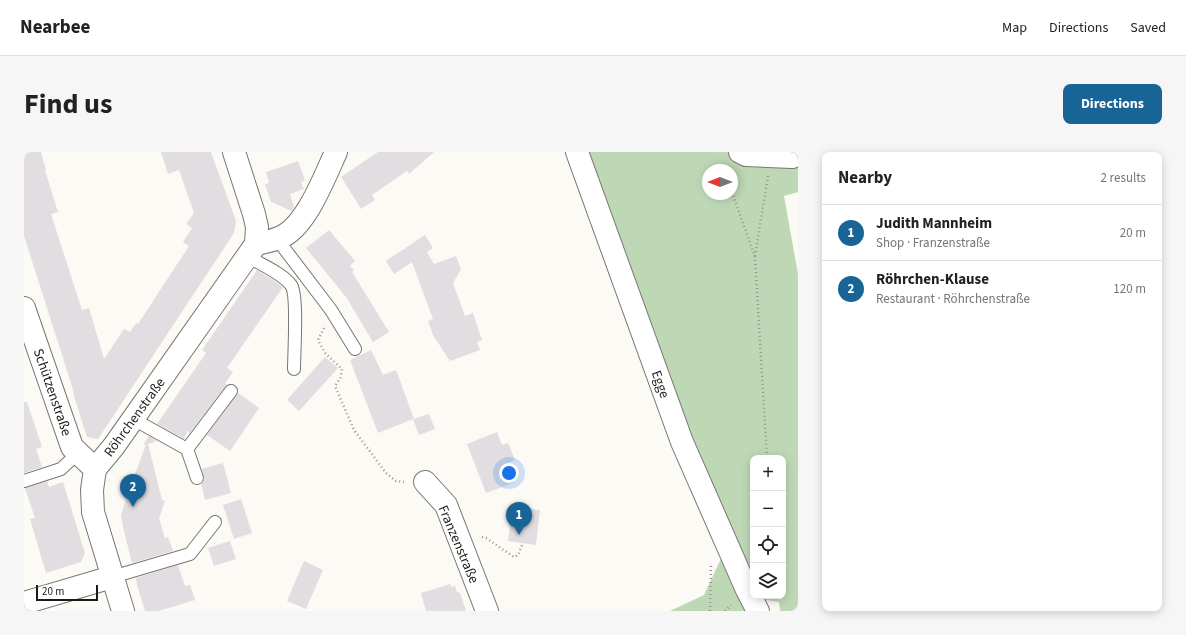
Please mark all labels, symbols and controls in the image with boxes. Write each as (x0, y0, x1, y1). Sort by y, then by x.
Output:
text: Nearbee (20, 14, 90, 41)
text: Map (1002, 18, 1027, 38)
text: Directions (1049, 18, 1108, 38)
text: Saved (1130, 18, 1166, 38)
text: Find us (24, 84, 112, 124)
button: Directions (1063, 84, 1162, 124)
north arrow (702, 164, 738, 200)
text: Nearby (838, 166, 892, 190)
text: 2 results (1101, 169, 1146, 187)
text: Judith Mannheim (876, 213, 992, 234)
text: 1 (848, 224, 854, 242)
text: 20 m (1120, 224, 1146, 242)
text: Shop · Franzenstraße (876, 234, 990, 252)
text: Röhrchen-Klause (876, 269, 989, 290)
text: 2 (848, 280, 854, 298)
text: 120 m (1113, 280, 1146, 298)
text: Restaurant · Röhrchenstraße (876, 290, 1030, 308)
street label: Schützenstraße (28, 346, 76, 439)
street label: Egge (646, 368, 674, 401)
street label: Röhrchenstraße (99, 374, 170, 461)
map controls (750, 455, 786, 599)
button: + (750, 455, 786, 491)
your location (499, 463, 519, 483)
pin: 2 (120, 474, 146, 507)
button: − (750, 491, 786, 527)
street label: Franzenstraße (433, 502, 484, 587)
pin: 1 (506, 502, 532, 535)
button: locate (750, 527, 786, 563)
button: layers (750, 563, 786, 599)
scale bar (36, 583, 98, 602)
text: 20 m (42, 584, 64, 599)

